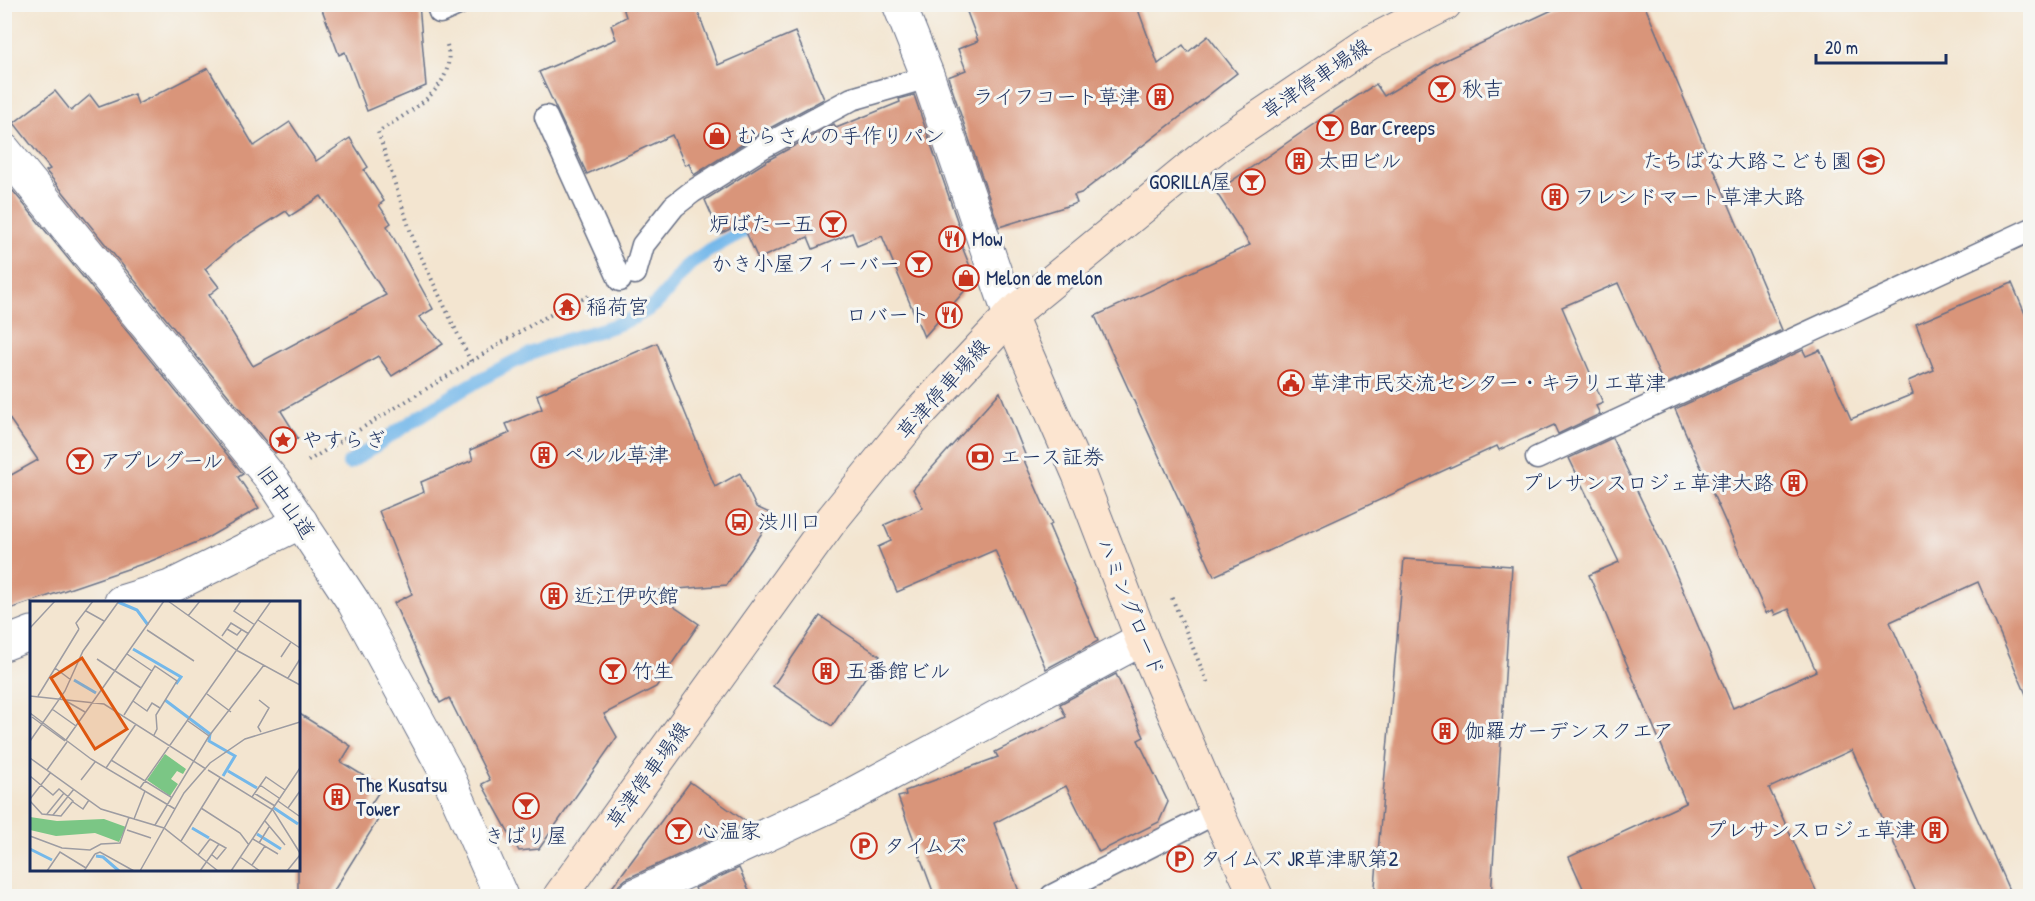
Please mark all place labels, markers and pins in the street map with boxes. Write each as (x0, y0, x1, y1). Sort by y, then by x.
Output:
bar icon: 秋吉 (1427, 74, 1457, 104)
place label: 秋吉 (1462, 74, 1504, 103)
place label: ライフコート草津 (973, 82, 1140, 111)
building icon: ライフコート草津 (1145, 82, 1175, 112)
bar icon: Bar Creeps (1315, 113, 1345, 143)
place label: Bar Creeps (1350, 113, 1435, 142)
shop icon: むらさんの手作りパン (702, 121, 732, 151)
place label: むらさんの手作りパン (736, 121, 945, 150)
building icon: 太田ビル (1284, 146, 1314, 176)
place label: 太田ビル (1318, 146, 1402, 175)
place label: たちばな大路こども園 (1642, 146, 1852, 175)
school or university icon: たちばな大路こども園 (1856, 146, 1886, 176)
place label: GORILLA屋 (1149, 167, 1232, 196)
bar icon: GORILLA屋 (1237, 167, 1267, 197)
building icon: フレンドマート草津大路 (1540, 182, 1570, 212)
place label: フレンドマート草津大路 (1574, 182, 1805, 211)
place label: 炉ばたー五 (709, 209, 814, 238)
bar icon: 炉ばたー五 (818, 209, 848, 239)
restaurant icon: Mow (937, 224, 967, 254)
place label: Mow (972, 224, 1003, 253)
place label: かき小屋フィーバー (711, 249, 900, 278)
bar icon: かき小屋フィーバー (904, 249, 934, 279)
shop icon: Melon de melon (951, 263, 981, 293)
place label: Melon de melon (986, 263, 1103, 292)
temple icon: 稲荷宮 (552, 292, 582, 322)
place label: 稲荷宮 (586, 292, 649, 321)
place label: ロバート (846, 300, 930, 329)
restaurant icon: ロバート (934, 300, 964, 330)
public building icon: 草津市民交流センター・キラリエ草津 (1276, 368, 1306, 398)
place label: 草津市民交流センター・キラリエ草津 (1310, 368, 1666, 397)
place icon: やすらぎ (268, 425, 298, 455)
place label: やすらぎ (302, 425, 386, 454)
building icon: ペルル草津 (529, 440, 559, 470)
place label: ペルル草津 (564, 440, 669, 469)
bank icon: エース証券 (965, 442, 995, 472)
place label: エース証券 (1000, 442, 1104, 471)
bar icon: アプレグール (65, 446, 95, 476)
place label: アプレグール (100, 446, 223, 475)
place label: プレサンスロジェ草津大路 (1522, 468, 1774, 497)
building icon: プレサンスロジェ草津大路 (1779, 468, 1809, 498)
bus stop icon: 渋川口 (724, 507, 754, 537)
place label: 渋川口 (758, 507, 821, 536)
building icon: 近江伊吹館 (539, 581, 569, 611)
place label: 近江伊吹館 (574, 581, 679, 610)
bar icon: 竹生 (598, 656, 628, 686)
place label: 竹生 (632, 656, 674, 685)
building icon: 五番館ビル (811, 656, 841, 686)
place label: 五番館ビル (846, 656, 951, 685)
building icon: 伽羅ガーデンスクエア (1430, 716, 1460, 746)
place label: 伽羅ガーデンスクエア (1464, 716, 1674, 745)
place label: The Kusatsu Tower (356, 770, 448, 823)
building icon: The Kusatsu Tower (322, 782, 352, 812)
bar icon: きばり屋 (511, 791, 541, 821)
place label: プレサンスロジェ草津 (1706, 815, 1916, 844)
building icon: プレサンスロジェ草津 (1920, 815, 1950, 845)
bar icon: 心温家 (664, 816, 694, 846)
place label: 心温家 (698, 816, 761, 845)
place label: きばり屋 (484, 821, 568, 850)
parking icon: タイムズ (849, 831, 879, 861)
place label: タイムズ (884, 831, 966, 860)
parking icon: タイムズ JR草津駅第2 (1165, 844, 1195, 874)
place label: タイムズ JR草津駅第2 (1200, 844, 1398, 873)

